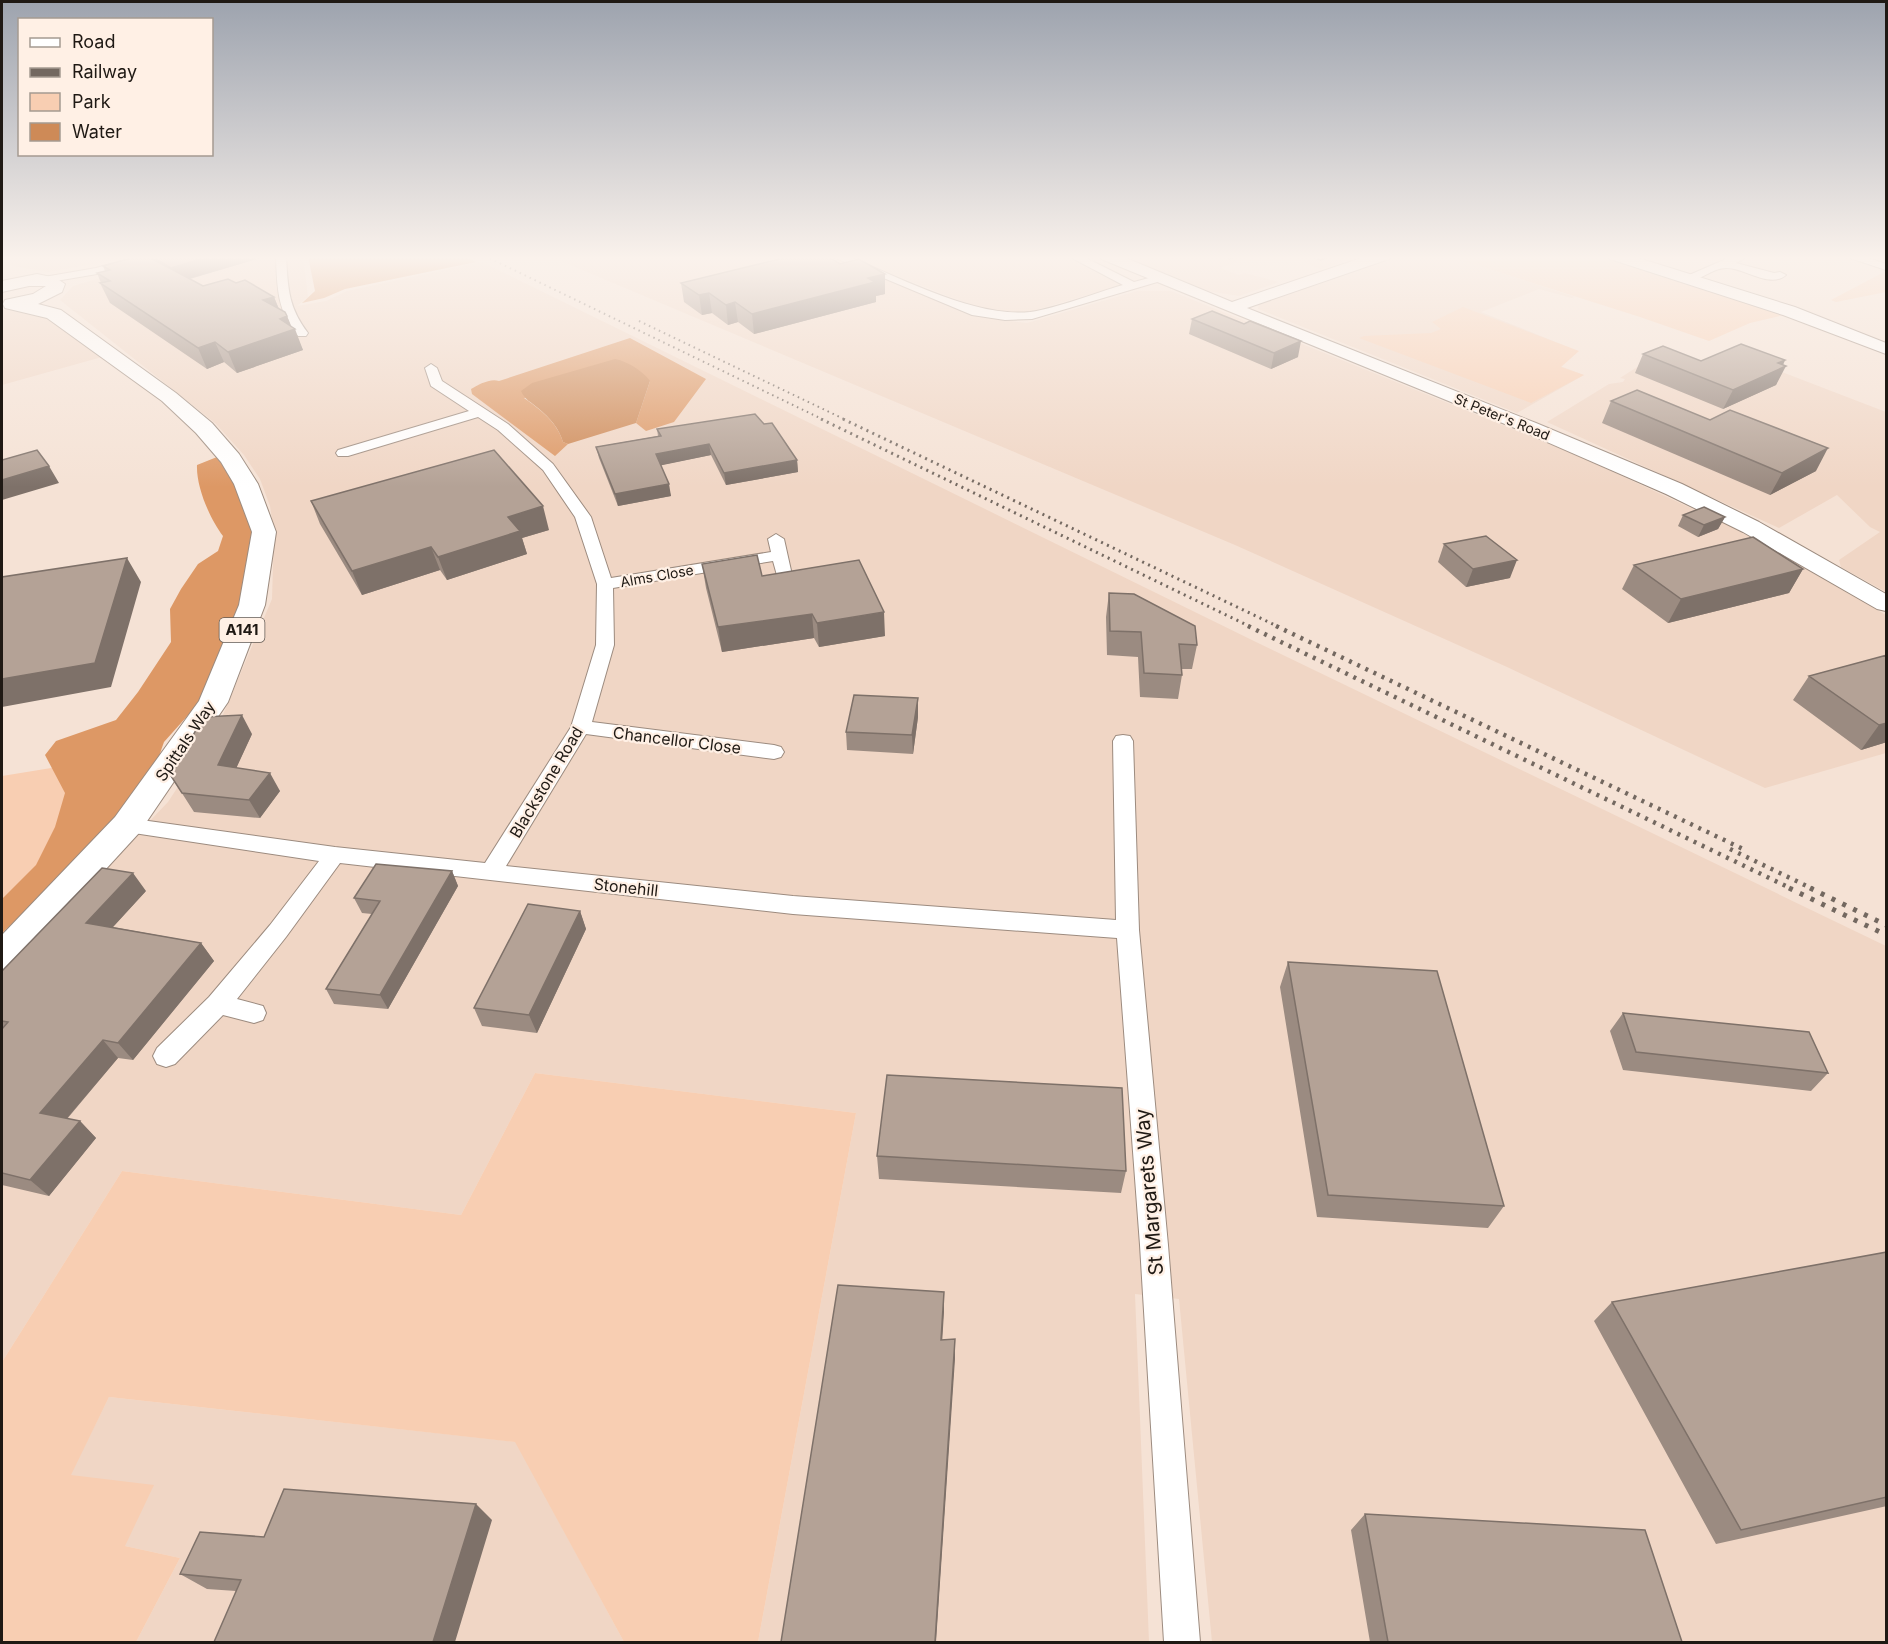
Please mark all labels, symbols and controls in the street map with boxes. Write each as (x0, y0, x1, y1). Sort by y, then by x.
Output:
legend (18, 18, 213, 156)
text: Road (72, 31, 115, 52)
text: Railway (72, 61, 137, 82)
text: Park (72, 91, 111, 112)
text: Water (72, 121, 122, 142)
street label: St Peter's Road (1452, 390, 1553, 443)
street label: Alms Close (619, 561, 695, 590)
road number: A141 (220, 618, 264, 642)
street label: Spittals Way (151, 697, 219, 785)
street label: Chancellor Close (612, 722, 742, 758)
street label: Blackstone Road (505, 723, 587, 841)
street label: Stonehill (593, 874, 659, 900)
street label: St Margarets Way (1130, 1108, 1168, 1276)

